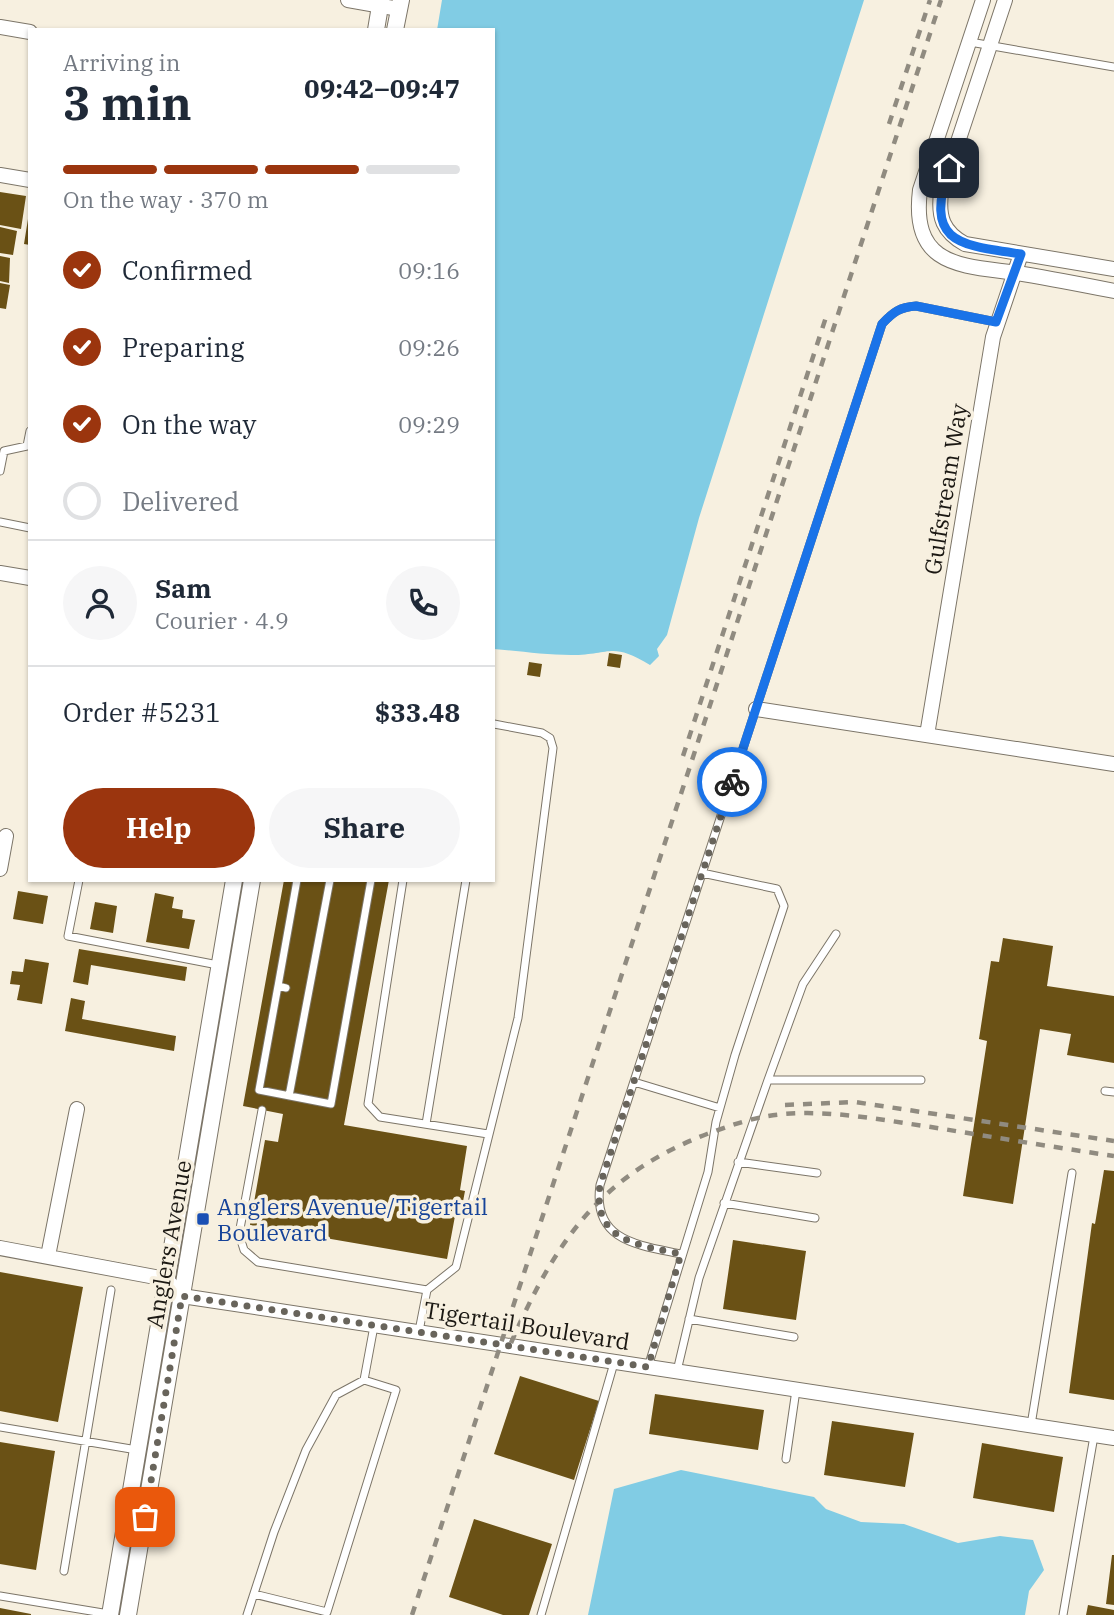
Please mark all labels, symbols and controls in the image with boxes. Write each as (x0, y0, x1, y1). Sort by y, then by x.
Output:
text: Arriving in (63, 47, 180, 77)
text: 09:42–09:47 (304, 71, 460, 105)
text: 3 min (63, 73, 192, 133)
pin (919, 138, 979, 198)
icon: home (930, 149, 968, 187)
text: On the way · 370 m (63, 184, 269, 214)
icon: check (63, 251, 101, 289)
text: Confirmed (122, 253, 253, 287)
text: 09:16 (398, 255, 460, 285)
icon: check (63, 328, 101, 366)
text: Preparing (122, 330, 244, 364)
text: 09:26 (398, 332, 460, 362)
street label: Gulfstream Way (917, 401, 973, 577)
icon: check (63, 405, 101, 443)
text: On the way (122, 407, 256, 441)
text: 09:29 (398, 409, 460, 439)
text: Delivered (122, 484, 239, 518)
button: person (63, 566, 137, 640)
button: phone (386, 566, 460, 640)
text: Sam (155, 571, 211, 605)
text: Courier · 4.9 (155, 605, 289, 635)
text: Order #5231 (63, 695, 221, 729)
text: $33.48 (375, 695, 460, 729)
courier (697, 747, 767, 817)
icon: bike (713, 763, 751, 801)
button: Help (63, 788, 255, 868)
button: Share (269, 788, 460, 868)
street label: Anglers Avenue (138, 1158, 198, 1330)
place label: Anglers Avenue/Tigertail Boulevard (217, 1191, 488, 1247)
marker: Anglers Avenue/Tigertail Boulevard (195, 1211, 211, 1227)
street label: Tigertail Boulevard (422, 1294, 632, 1356)
pin (115, 1487, 175, 1547)
icon: bag (126, 1498, 164, 1536)

